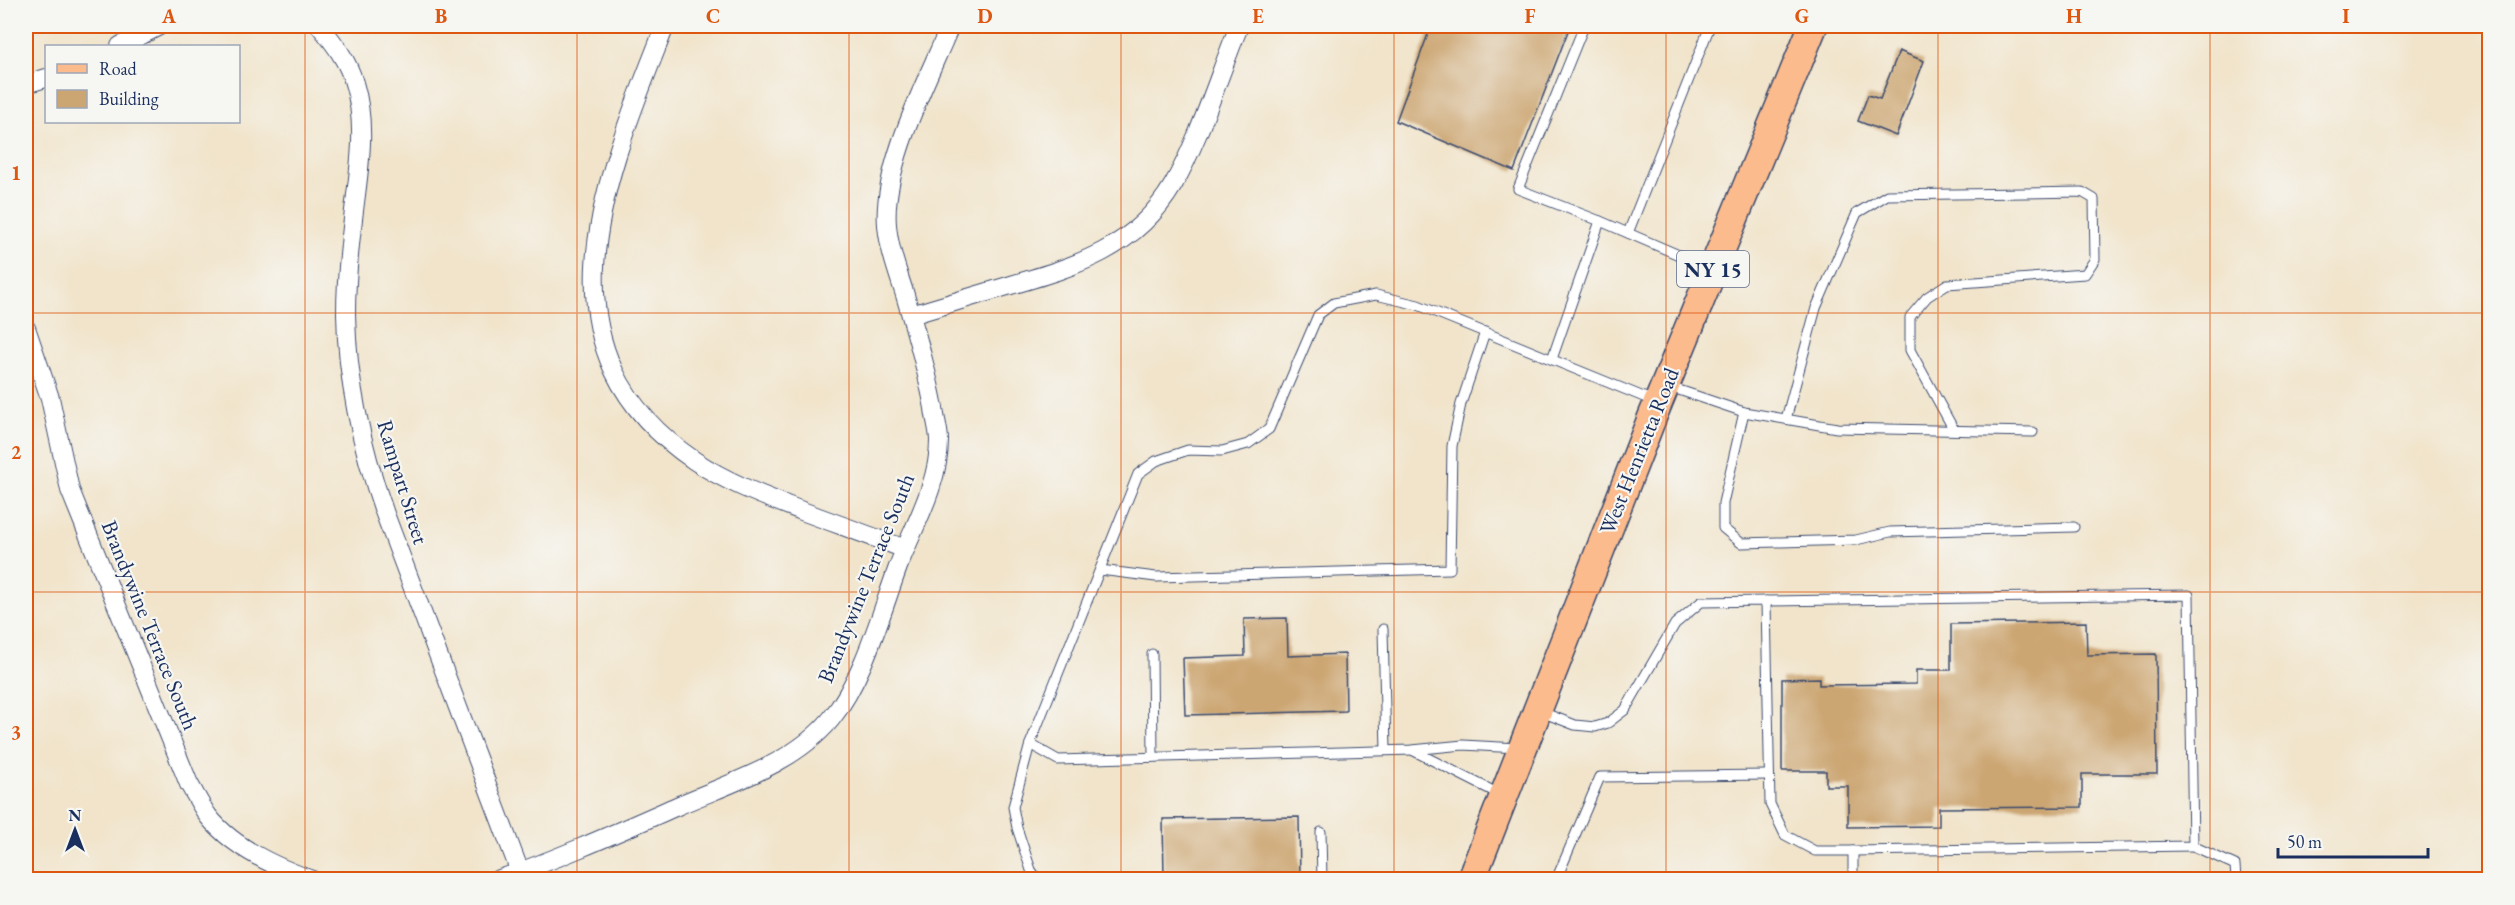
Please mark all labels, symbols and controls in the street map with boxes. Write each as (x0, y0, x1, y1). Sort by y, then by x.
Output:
text: A (161, 3, 177, 29)
text: B (435, 3, 447, 29)
text: C (706, 3, 720, 29)
text: D (977, 3, 993, 29)
text: E (1252, 3, 1264, 29)
text: F (1525, 3, 1536, 29)
text: G (1795, 3, 1809, 29)
text: H (2066, 3, 2082, 29)
text: I (2342, 3, 2350, 29)
legend (45, 45, 240, 123)
text: Road (99, 57, 138, 80)
text: Building (99, 87, 159, 110)
text: 1 (11, 160, 21, 186)
road number: NY 15 (1677, 251, 1749, 287)
street label: West Henrietta Road (1592, 363, 1686, 539)
street label: Rampart Street (370, 416, 436, 548)
text: 2 (11, 439, 22, 465)
street label: Brandywine Terrace South (811, 469, 921, 687)
street label: Brandywine Terrace South (95, 516, 205, 734)
text: 3 (11, 719, 21, 745)
north arrow (45, 800, 105, 860)
text: N (69, 805, 82, 826)
scale bar (2278, 821, 2428, 859)
text: 50 m (2287, 830, 2322, 853)

